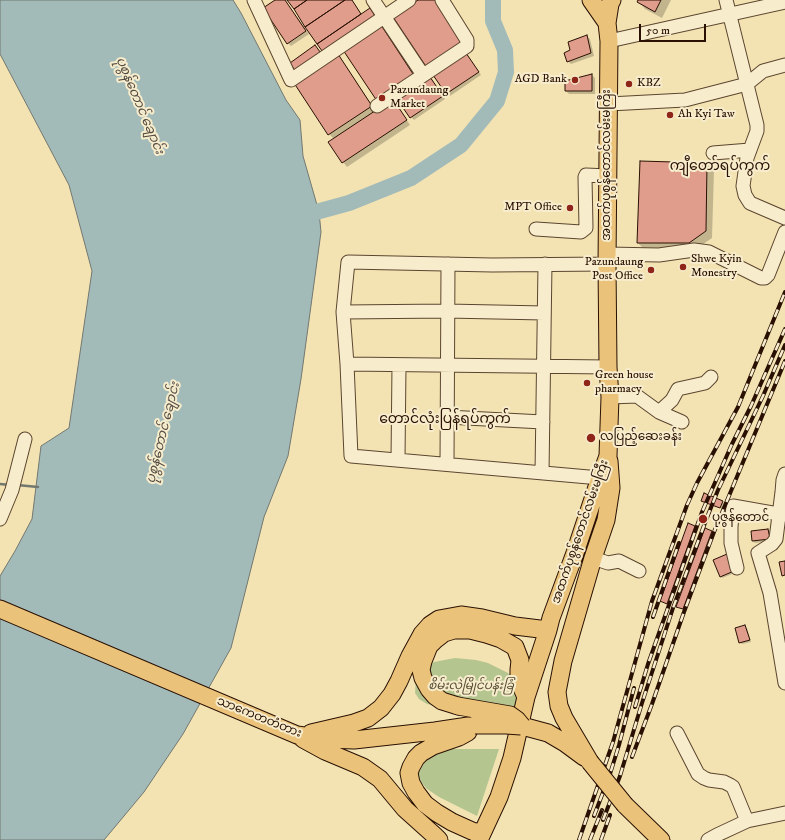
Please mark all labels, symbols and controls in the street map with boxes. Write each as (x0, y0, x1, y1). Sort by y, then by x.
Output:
scale bar (641, 16, 708, 42)
text: 50 m (646, 23, 670, 38)
water label: ပုစွန်တောင် ချောင်း (112, 55, 166, 157)
place label: AGD Bank (515, 73, 567, 87)
marker: AGD Bank (570, 75, 580, 85)
place label: KBZ (637, 77, 661, 91)
marker: KBZ (624, 79, 634, 89)
place label: Pazundaung Market (390, 84, 448, 112)
street label: အထက်ပုစွန်တောင်လမ်းမကြီး (601, 89, 615, 241)
marker: Pazundaung Market (377, 93, 387, 103)
place label: Ah Kyi Taw (678, 108, 735, 122)
marker: Ah Kyi Taw (665, 110, 675, 120)
district label: ကျီတော်ရပ်ကွက် (670, 159, 770, 175)
place label: MPT Office (504, 201, 562, 215)
marker: MPT Office (565, 203, 575, 213)
place label: Shwe Kyin Monestry (691, 253, 742, 281)
place label: Pazundaung Post Office (585, 256, 643, 284)
marker: Shwe Kyin Monestry (678, 262, 688, 272)
marker: Pazundaung Post Office (646, 265, 656, 275)
place label: Green house pharmacy (595, 369, 653, 397)
marker: Green house pharmacy (582, 378, 592, 388)
water label: ပုစွန်တောင် ချောင်း (144, 381, 184, 485)
district label: တောင်လုံးပြန်ရပ်ကွက် (379, 412, 511, 428)
place label: လပြည့်ဆေးခန်း (600, 431, 682, 445)
marker: လပြည့်ဆေးခန်း (585, 432, 597, 444)
street label: အထက်ပုစွန်တောင်လမ်းမကြီး (550, 458, 612, 606)
place label: ပုဇွန်တောင် (712, 512, 769, 526)
marker: ပုဇွန်တောင် (697, 513, 709, 525)
park label: စိမ်းလဲ့မြိုင်ပန်းခြံ (428, 680, 514, 694)
street label: သာကေတတံတား (215, 694, 303, 742)

